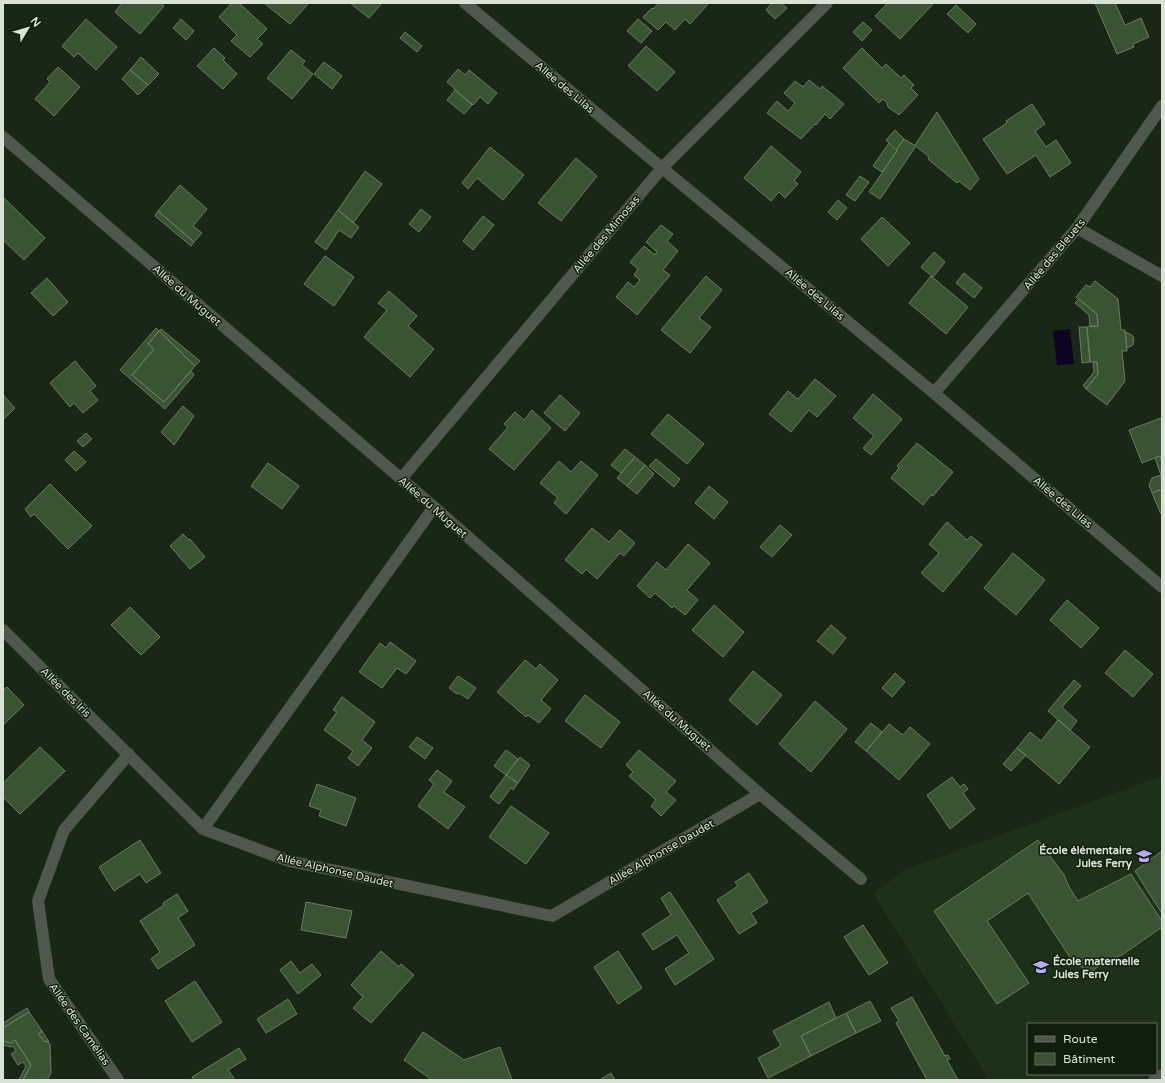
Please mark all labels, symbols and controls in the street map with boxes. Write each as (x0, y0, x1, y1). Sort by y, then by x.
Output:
north arrow (8, 8, 48, 48)
text: N (28, 15, 43, 30)
street label: Allée des Lilas (532, 59, 597, 116)
street label: Allée des Mimosas (570, 193, 643, 276)
street label: Allée des Bleuets (1021, 216, 1088, 293)
street label: Allée du Muguet (150, 262, 224, 329)
street label: Allée des Lilas (782, 266, 847, 323)
street label: Allée du Muguet (396, 474, 470, 541)
street label: Allée des Lilas (1030, 474, 1095, 531)
street label: Allée des Iris (38, 665, 93, 720)
street label: Allée du Muguet (640, 687, 714, 754)
street label: Allée Alphonse Daudet (606, 817, 716, 888)
place label: École élémentaire Jules Ferry (1039, 843, 1133, 871)
school or university icon: École élémentaire Jules Ferry (1135, 847, 1153, 865)
street label: Allée Alphonse Daudet (275, 851, 395, 890)
place label: École maternelle Jules Ferry (1052, 954, 1140, 982)
school or university icon: École maternelle Jules Ferry (1032, 958, 1050, 976)
street label: Allée des Camélias (46, 981, 113, 1068)
legend (1027, 1023, 1157, 1075)
text: Route (1063, 1032, 1098, 1046)
text: Bâtiment (1063, 1052, 1115, 1066)

